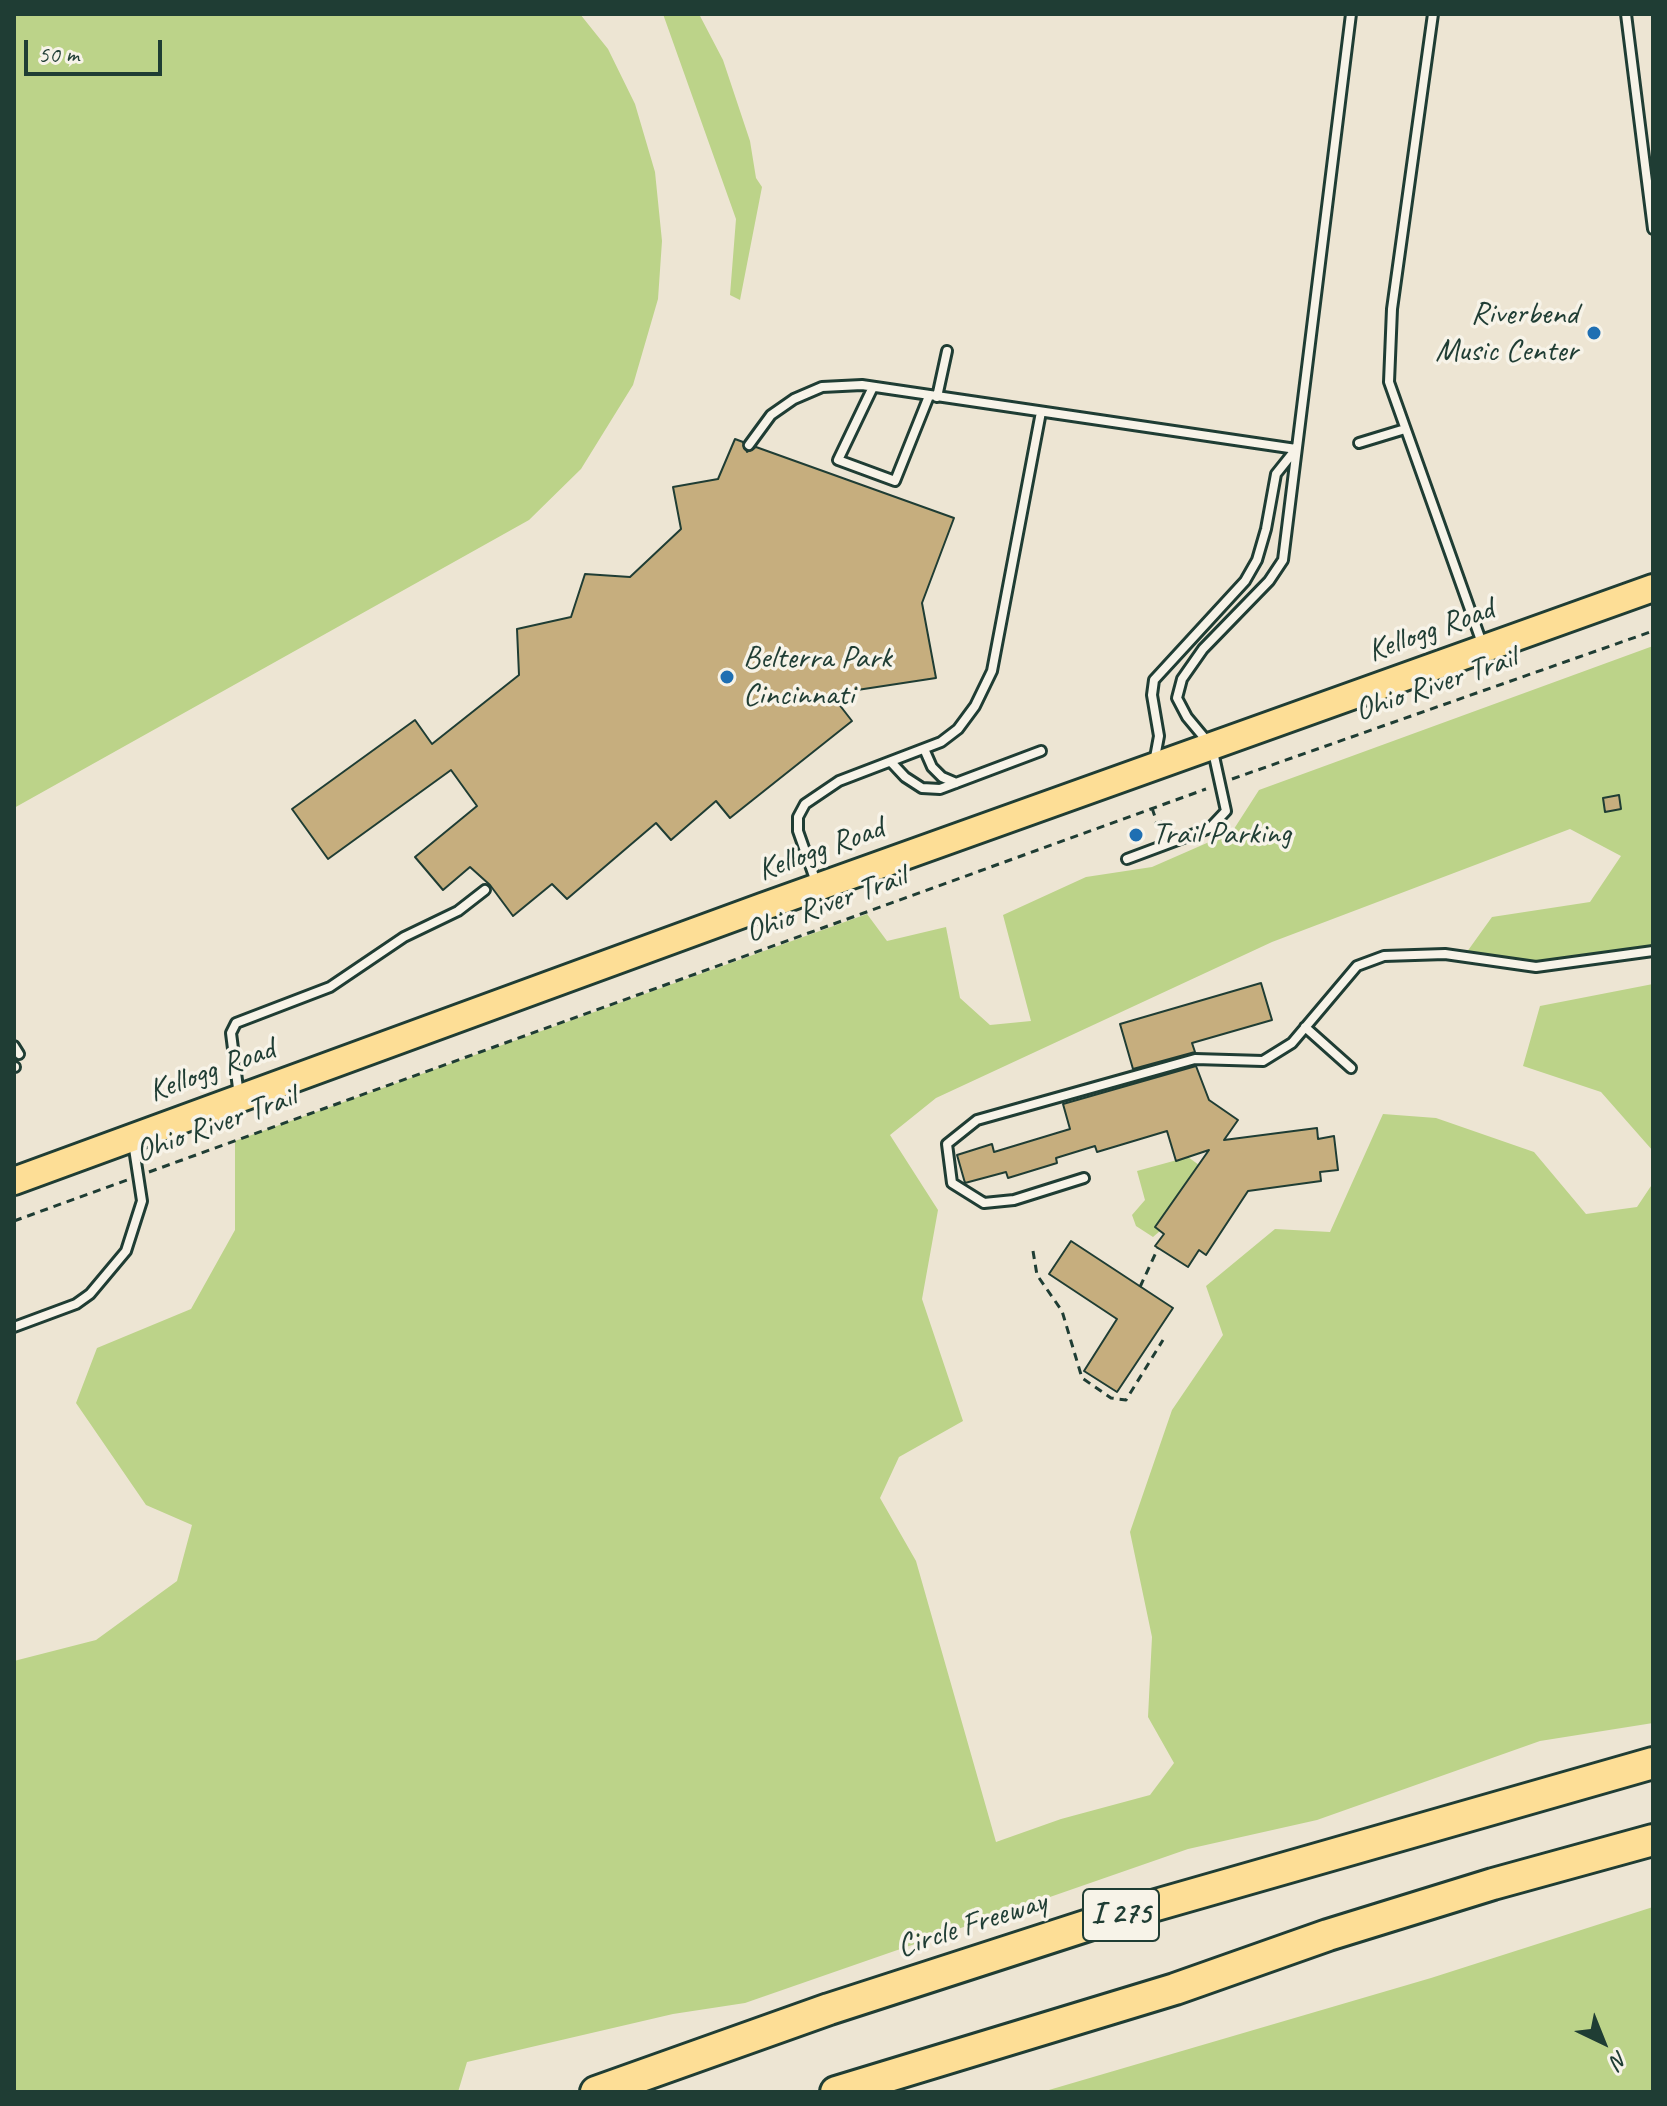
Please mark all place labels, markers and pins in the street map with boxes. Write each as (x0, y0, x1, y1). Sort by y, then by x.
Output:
place label: Riverbend Music Center (1435, 296, 1578, 371)
marker: Riverbend Music Center (1585, 324, 1603, 342)
place label: Belterra Park Cincinnati (743, 640, 891, 715)
marker: Belterra Park Cincinnati (718, 668, 736, 686)
place label: Trail Parking (1152, 816, 1291, 854)
marker: Trail Parking (1127, 826, 1145, 844)

